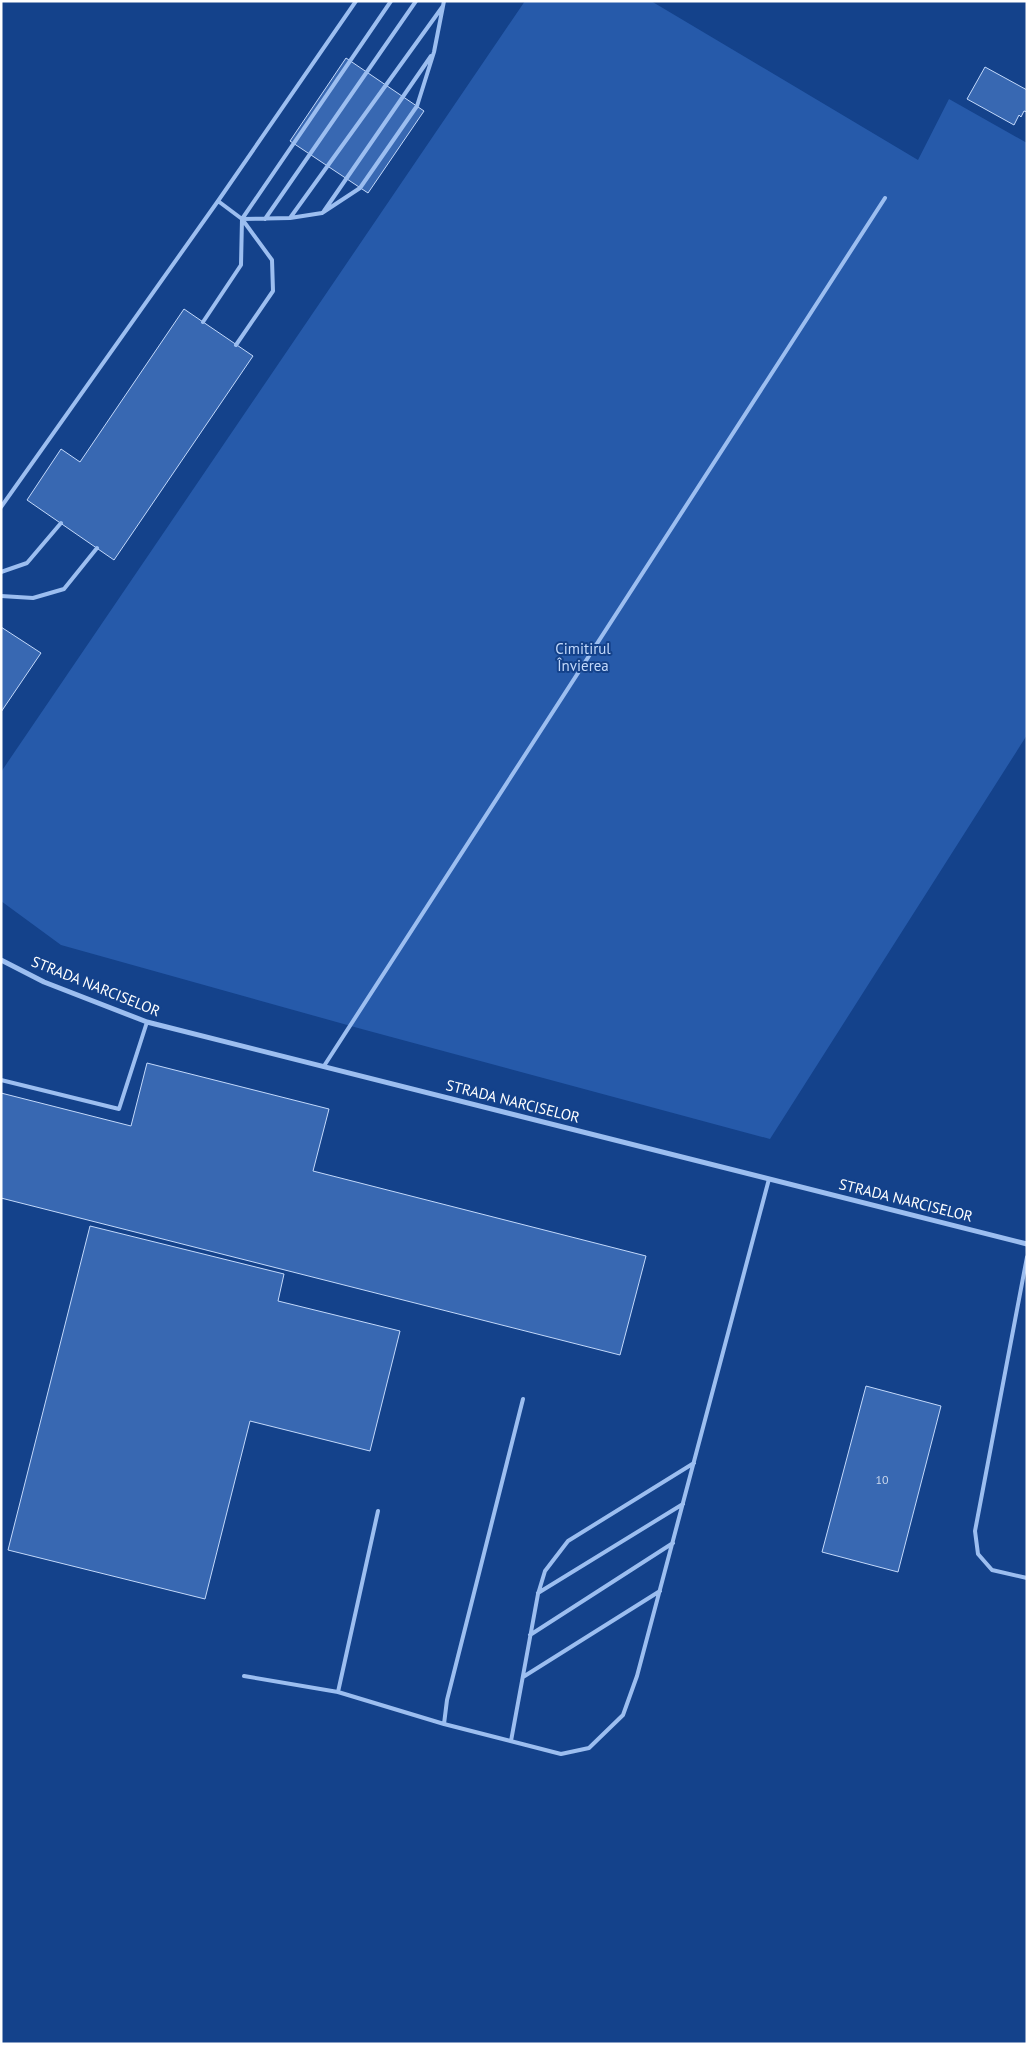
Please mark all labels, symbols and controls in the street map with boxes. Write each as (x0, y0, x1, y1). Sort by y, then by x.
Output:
park label: Cimitirul Învierea (555, 639, 611, 675)
street label: STRADA NARCISELOR (29, 951, 163, 1021)
street label: STRADA NARCISELOR (444, 1075, 582, 1127)
street label: STRADA NARCISELOR (837, 1174, 975, 1226)
house number: 10 (875, 1472, 889, 1487)

